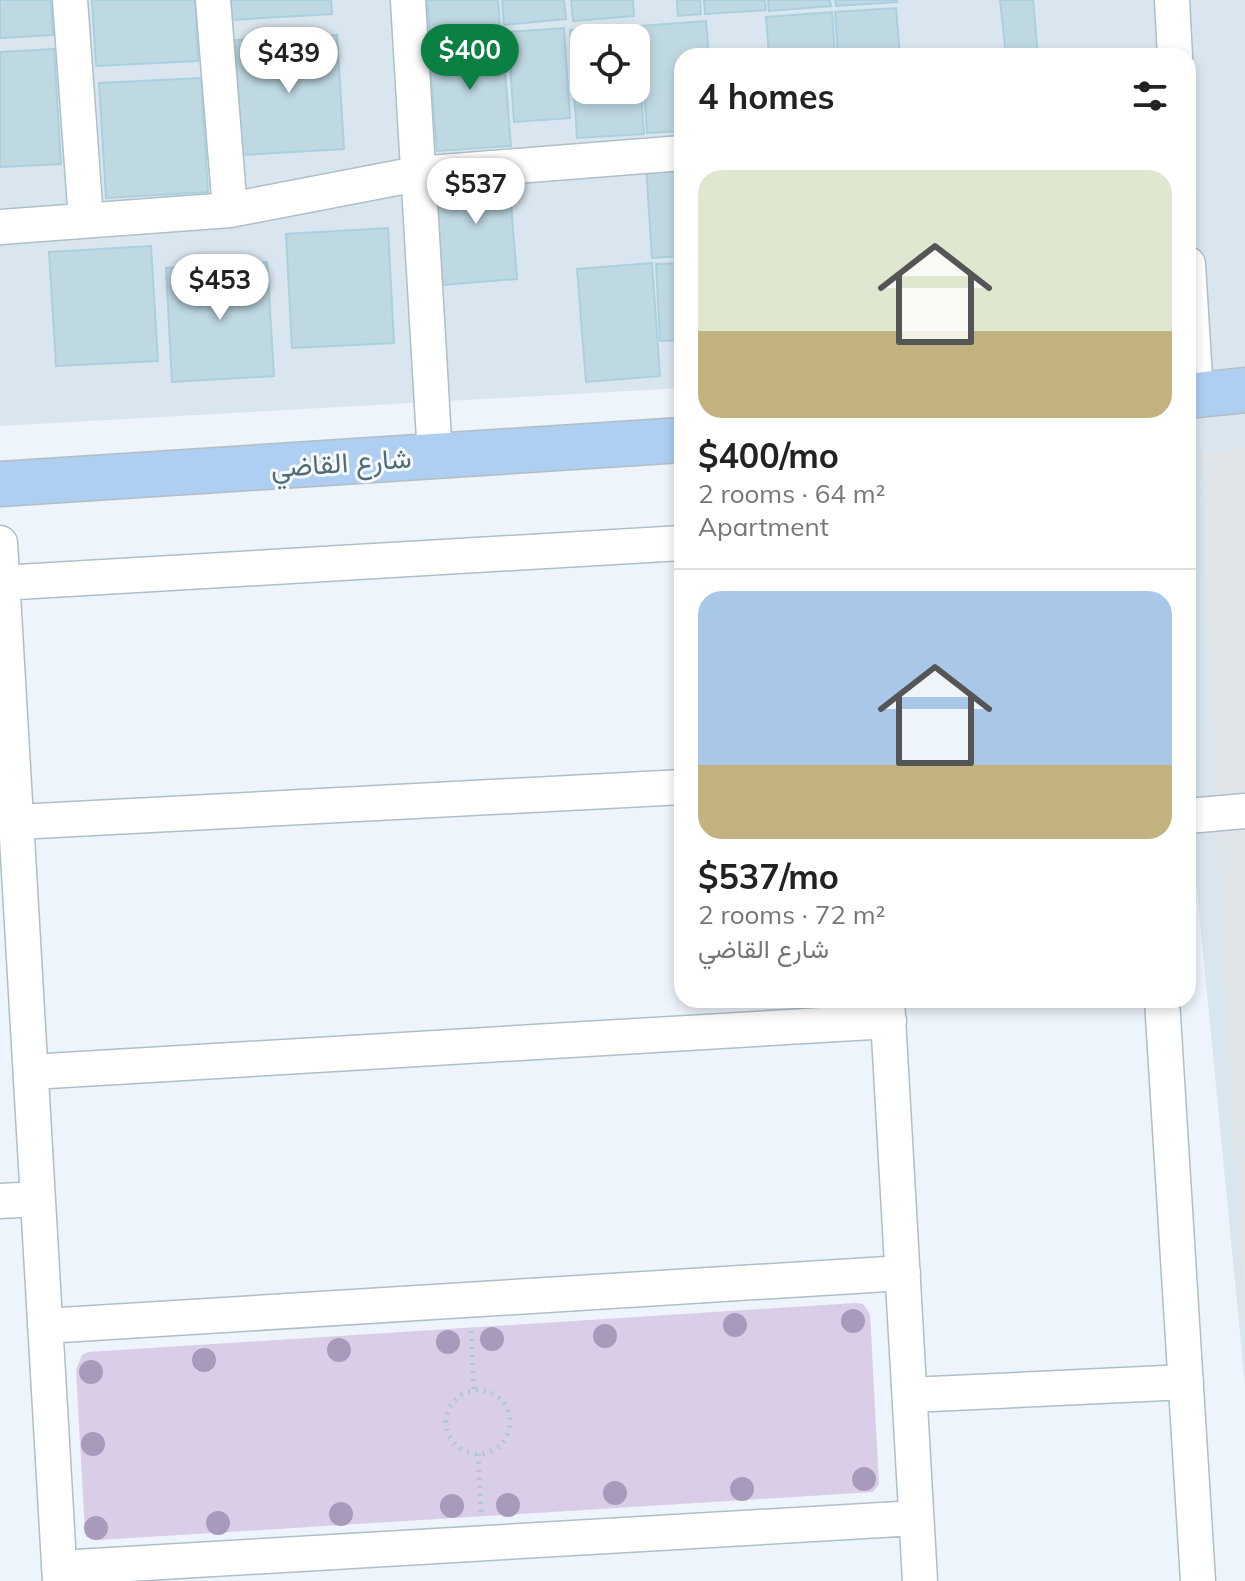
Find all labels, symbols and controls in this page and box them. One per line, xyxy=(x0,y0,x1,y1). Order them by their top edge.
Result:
pin: $400 xyxy=(423,24,517,92)
map controls xyxy=(570,24,650,104)
button: locate xyxy=(570,24,650,104)
pin: $439 xyxy=(242,27,336,95)
text: $400 xyxy=(439,33,501,66)
text: $439 xyxy=(258,36,320,69)
icon: filters xyxy=(1128,74,1172,118)
text: 4 homes xyxy=(698,75,835,118)
pin: $537 xyxy=(429,158,523,226)
text: $537 xyxy=(445,167,507,200)
icon: home xyxy=(863,222,1007,366)
pin: $453 xyxy=(173,254,267,322)
text: $453 xyxy=(189,263,251,296)
text: $400/mo xyxy=(698,434,839,477)
street label: شارع القاضي xyxy=(269,440,413,490)
text: 2 rooms · 64 m² xyxy=(698,477,885,510)
text: Apartment xyxy=(698,510,829,543)
icon: home xyxy=(863,643,1007,787)
text: $537/mo xyxy=(698,855,839,898)
text: 2 rooms · 72 m² xyxy=(698,898,885,931)
text: شارع القاضي xyxy=(698,932,829,965)

